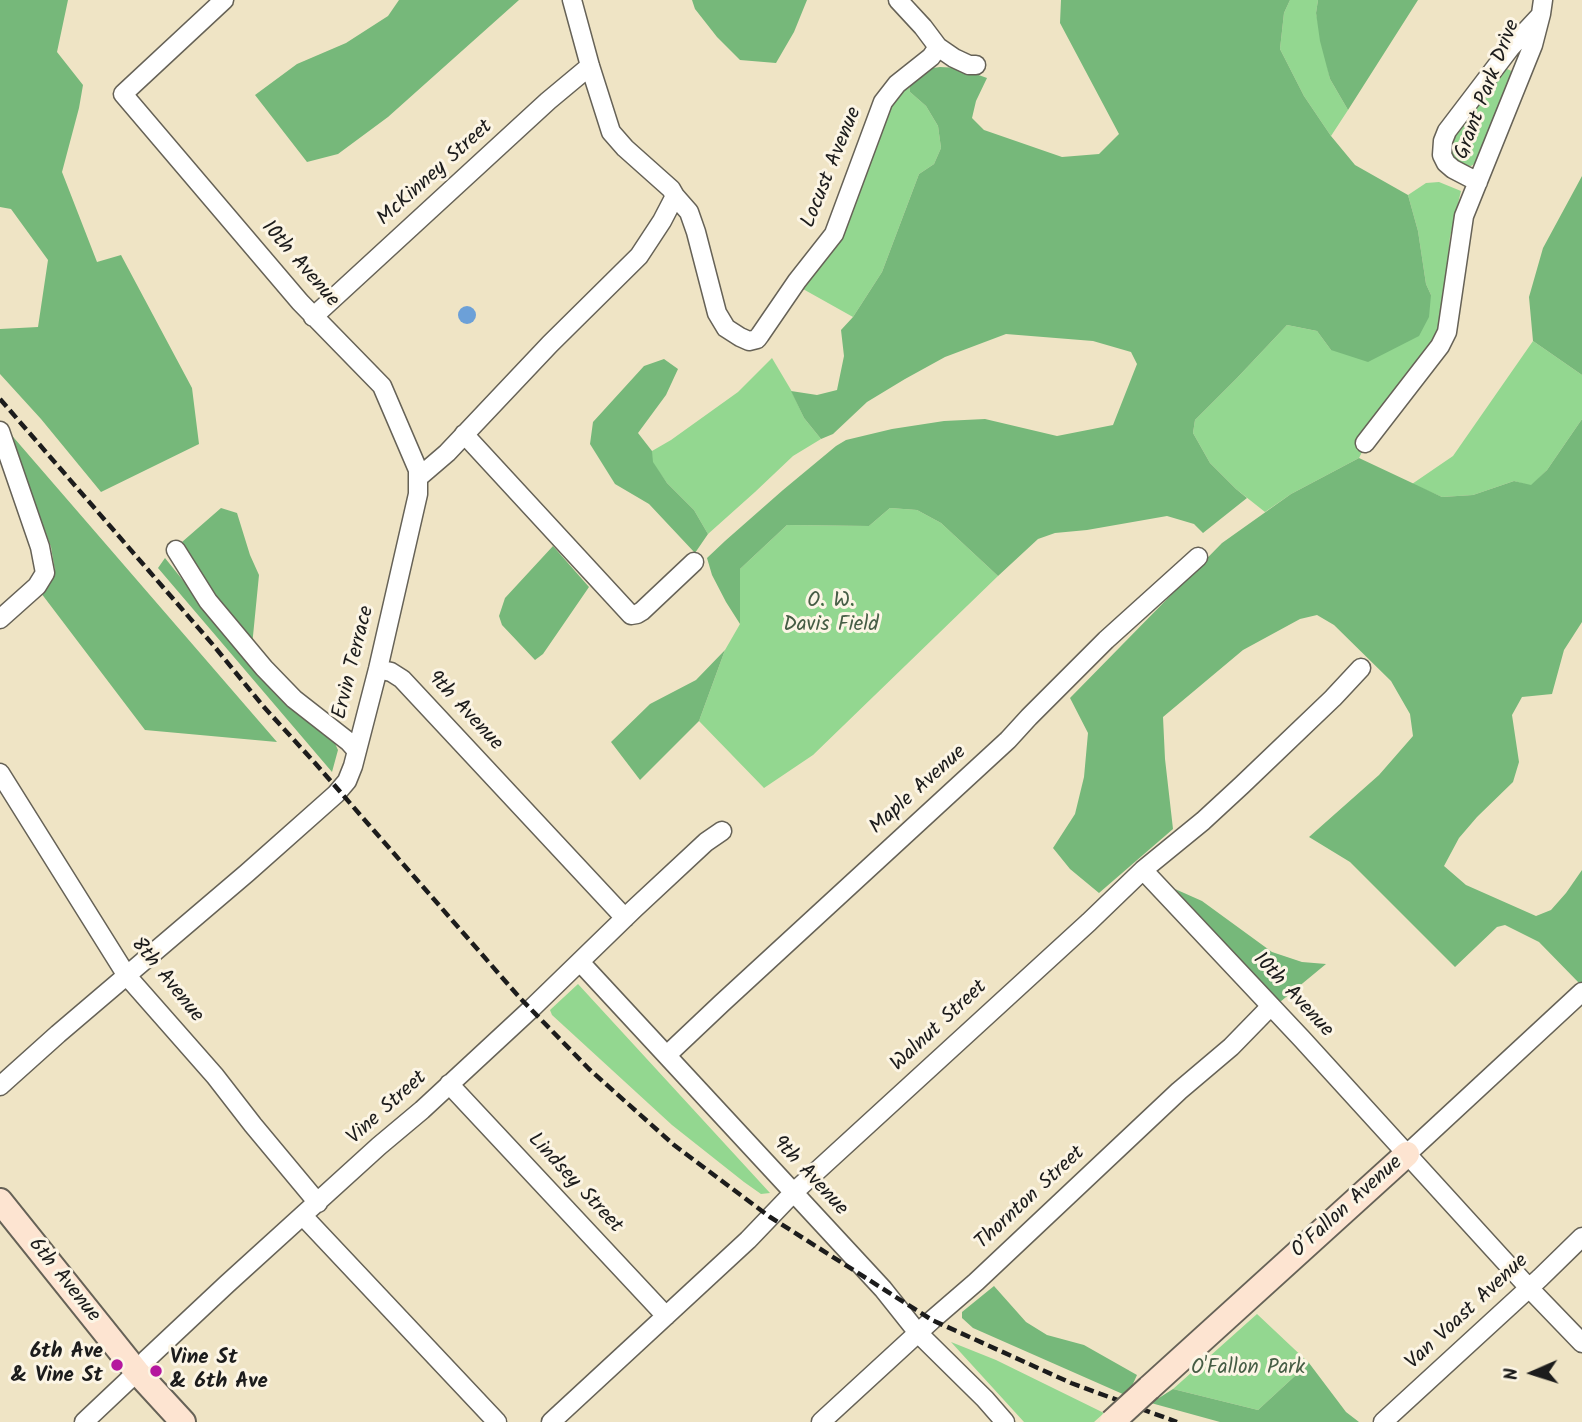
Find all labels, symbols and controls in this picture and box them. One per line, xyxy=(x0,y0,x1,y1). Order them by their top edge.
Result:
street label: Grant Park Drive xyxy=(1451,17,1527,163)
street label: Locust Avenue xyxy=(797,104,869,232)
street label: McKinney Street xyxy=(373,116,499,232)
street label: 10th Avenue xyxy=(254,216,344,314)
park label: O. W. Davis Field xyxy=(783,589,879,639)
street label: Ervin Terrace xyxy=(329,604,381,722)
street label: 9th Avenue xyxy=(421,667,507,757)
street label: Maple Avenue xyxy=(865,741,973,841)
street label: 8th Avenue xyxy=(124,933,208,1029)
street label: 10th Avenue xyxy=(1246,948,1338,1044)
street label: Walnut Street xyxy=(887,976,993,1078)
street label: Vine Street xyxy=(343,1067,433,1151)
street label: Lindsey Street xyxy=(521,1129,627,1239)
street label: 9th Avenue xyxy=(766,1132,852,1222)
street label: Thornton Street xyxy=(971,1142,1091,1256)
street label: O’Fallon Avenue xyxy=(1287,1151,1409,1265)
street label: 6th Avenue xyxy=(21,1234,105,1328)
street label: Van Voast Avenue xyxy=(1401,1250,1535,1376)
north arrow xyxy=(1498,1338,1568,1408)
place label: 6th Ave & Vine St xyxy=(11,1340,103,1390)
place label: Vine St & 6th Ave xyxy=(170,1346,268,1396)
park label: O'Fallon Park xyxy=(1191,1356,1305,1382)
marker: 6th Ave & Vine St xyxy=(109,1357,125,1373)
marker: Vine St & 6th Ave xyxy=(148,1363,164,1379)
text: N xyxy=(1497,1367,1527,1381)

